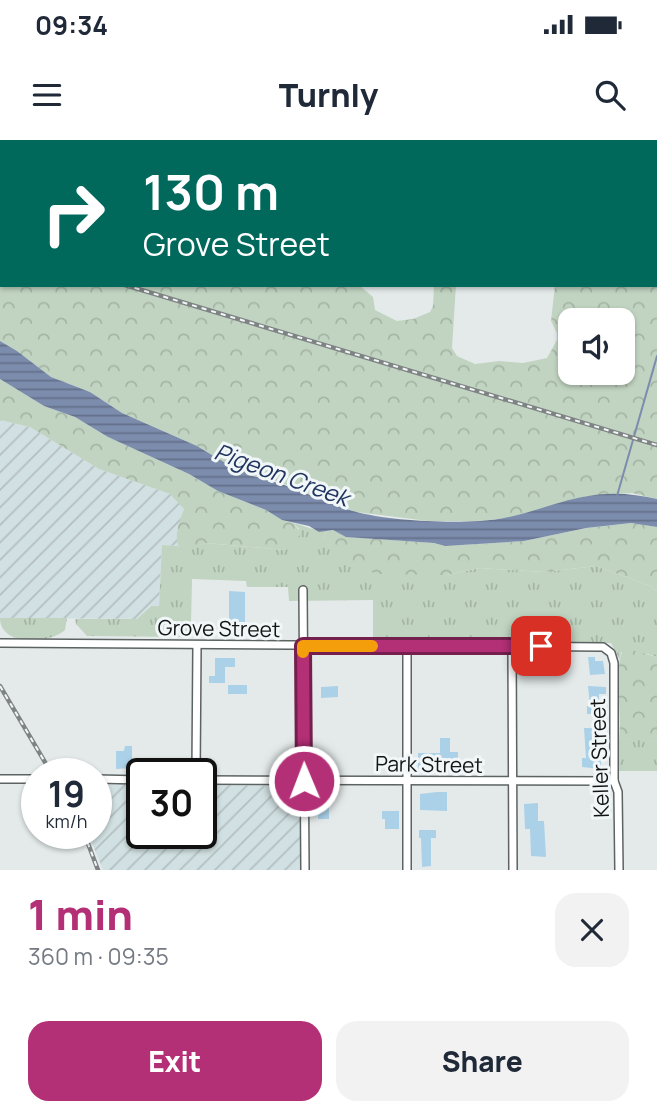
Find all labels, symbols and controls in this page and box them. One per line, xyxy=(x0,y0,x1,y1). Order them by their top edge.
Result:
text: 09:34 xyxy=(35,7,108,43)
text: Turnly xyxy=(279,73,378,117)
icon: menu xyxy=(28,76,66,114)
icon: search xyxy=(591,76,629,114)
text: 130 m xyxy=(143,158,279,225)
icon: right xyxy=(28,168,119,259)
text: Grove Street xyxy=(143,222,330,266)
map controls xyxy=(558,308,635,385)
button: sound xyxy=(558,308,635,385)
water label: Pigeon Creek xyxy=(210,435,357,514)
street label: Grove Street xyxy=(157,613,281,643)
pin xyxy=(511,616,571,676)
icon: arrive xyxy=(522,627,560,665)
street label: Keller Street xyxy=(583,698,615,818)
position arrow xyxy=(267,744,341,818)
street label: Park Street xyxy=(375,749,483,779)
speed limit sign: 30 xyxy=(126,758,217,849)
text: 19 xyxy=(48,770,85,818)
text: km/h xyxy=(46,809,87,833)
text: 1 min xyxy=(28,885,133,943)
button: close xyxy=(555,893,629,967)
text: 360 m · 09:35 xyxy=(28,940,169,972)
button: Exit xyxy=(28,1021,322,1101)
button: Share xyxy=(336,1021,629,1101)

